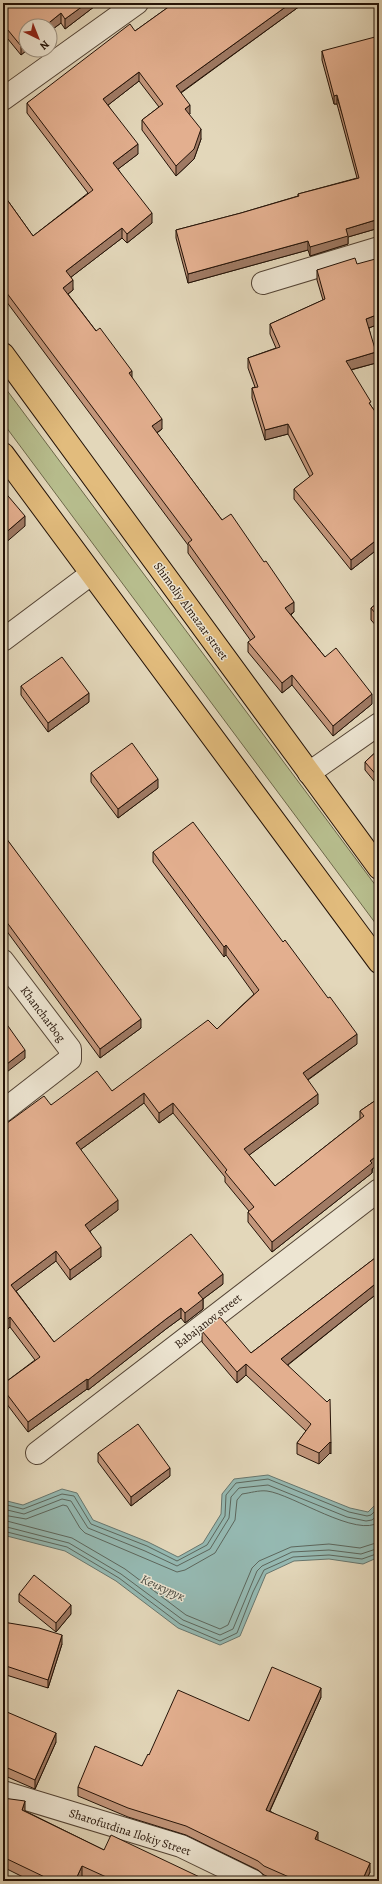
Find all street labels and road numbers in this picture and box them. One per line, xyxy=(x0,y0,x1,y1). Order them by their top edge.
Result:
street label: Shimoliy Almazar street xyxy=(150,559,232,663)
street label: Khancharbog xyxy=(17,983,69,1045)
street label: Babajanov street xyxy=(171,1290,245,1352)
street label: Sharofutdina Ilokiy Street xyxy=(67,1805,193,1859)

